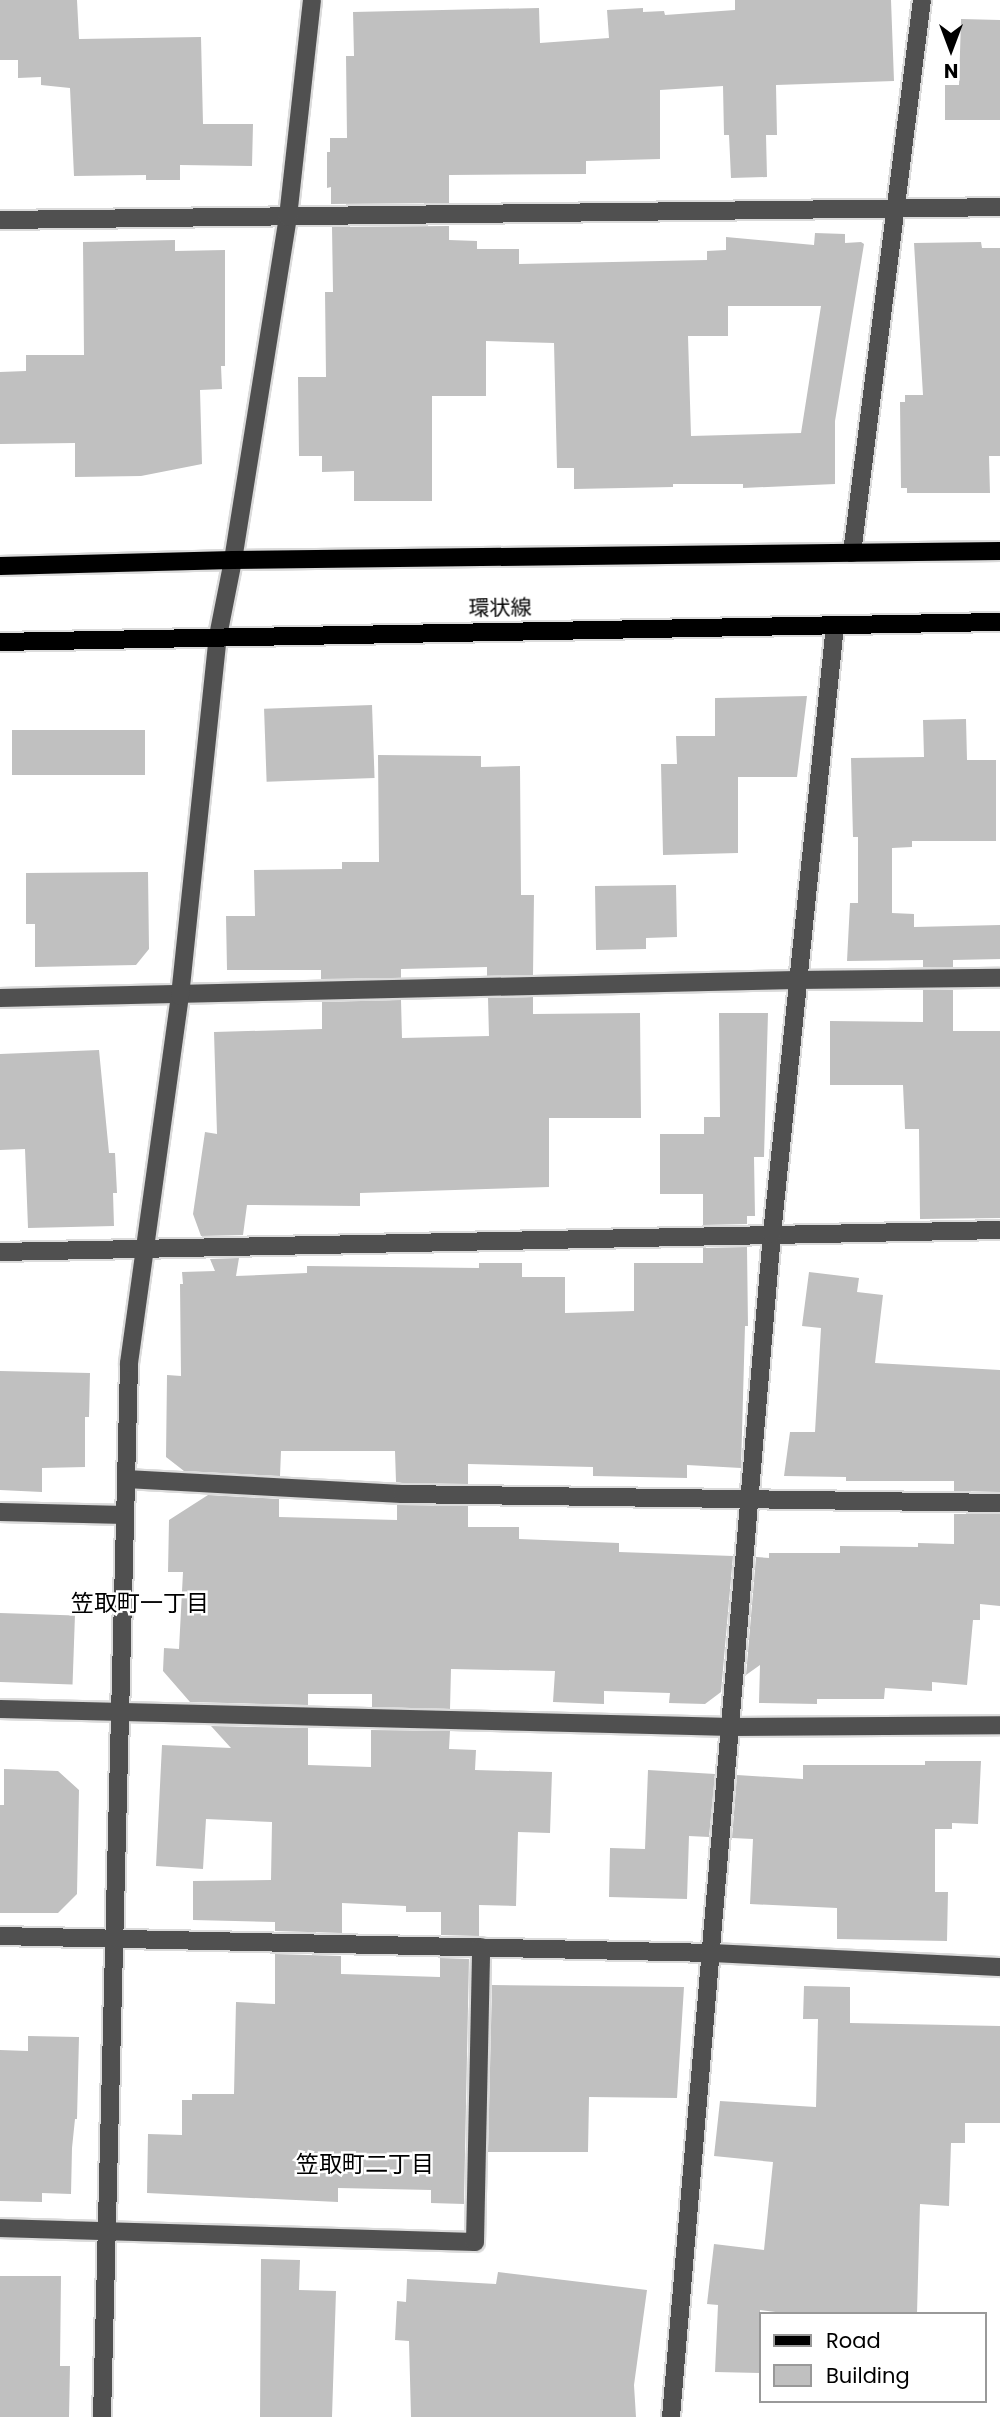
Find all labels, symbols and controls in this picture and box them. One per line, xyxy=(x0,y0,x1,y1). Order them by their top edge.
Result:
north arrow xyxy=(916,14,986,84)
text: N xyxy=(944,57,958,84)
street label: 環状線 xyxy=(468,595,532,621)
district label: 笠取町一丁目 xyxy=(71,1589,209,1617)
district label: 笠取町二丁目 xyxy=(296,2150,434,2178)
legend xyxy=(758,2312,986,2403)
text: Road xyxy=(826,2326,881,2355)
text: Building xyxy=(826,2361,910,2390)

